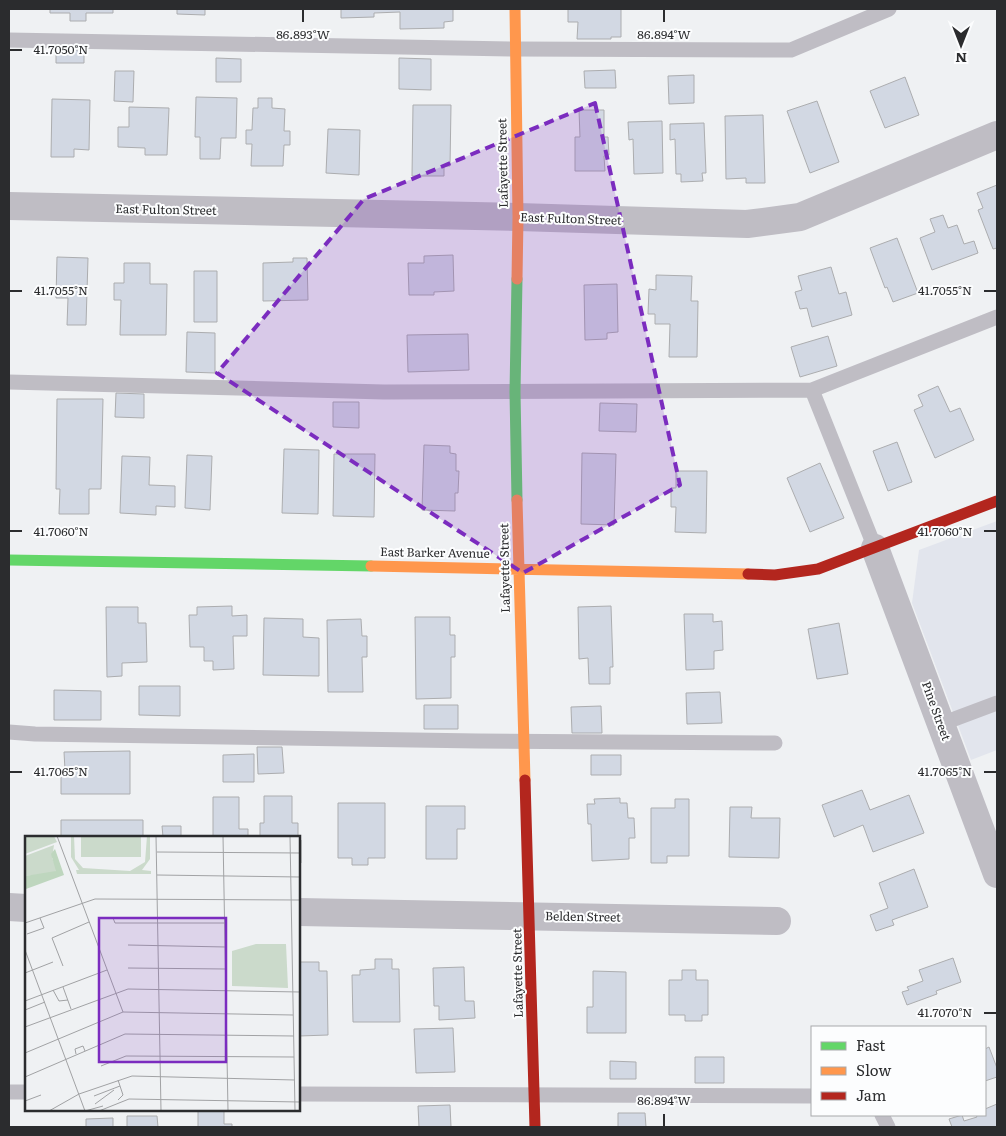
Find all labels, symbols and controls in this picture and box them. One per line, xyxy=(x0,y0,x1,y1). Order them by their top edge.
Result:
north arrow xyxy=(936,20,986,70)
text: 86.893°W xyxy=(276,25,330,43)
text: 86.894°W xyxy=(637,25,691,43)
text: 41.7050°N xyxy=(34,40,88,58)
text: N xyxy=(955,49,967,69)
street label: Lafayette Street xyxy=(492,118,512,208)
street label: East Fulton Street xyxy=(115,199,217,219)
street label: East Fulton Street xyxy=(520,207,622,229)
text: 41.7055°N xyxy=(34,281,88,299)
text: 41.7055°N xyxy=(918,281,972,299)
text: 41.7060°N xyxy=(33,522,89,540)
text: 41.7060°N xyxy=(917,522,973,540)
street label: Lafayette Street xyxy=(494,523,514,613)
street label: East Barker Avenue xyxy=(380,542,490,562)
street label: Pine Street xyxy=(918,678,956,743)
text: 41.7065°N xyxy=(34,762,88,780)
text: 41.7065°N xyxy=(918,762,972,780)
inset map xyxy=(25,836,300,1111)
street label: Belden Street xyxy=(545,906,621,926)
street label: Lafayette Street xyxy=(507,928,527,1018)
text: 41.7070°N xyxy=(918,1003,972,1021)
legend xyxy=(811,1026,986,1116)
text: Fast xyxy=(856,1033,885,1056)
text: Slow xyxy=(856,1058,891,1081)
text: Jam xyxy=(856,1083,887,1106)
text: 86.894°W xyxy=(637,1091,691,1109)

